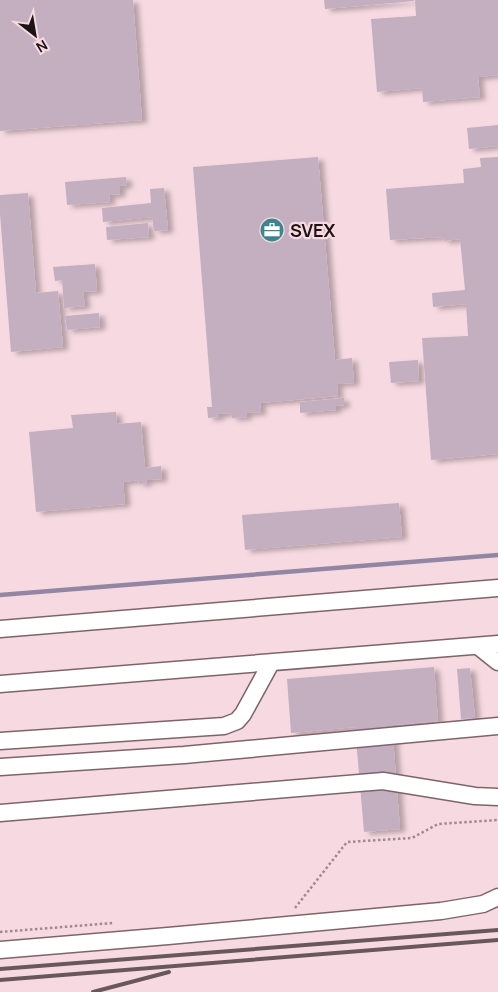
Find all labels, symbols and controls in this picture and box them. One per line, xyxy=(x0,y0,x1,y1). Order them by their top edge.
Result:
north arrow xyxy=(10,10,60,60)
text: N xyxy=(33,36,51,57)
office icon: SVEX xyxy=(259,217,285,243)
place label: SVEX xyxy=(290,218,336,242)

